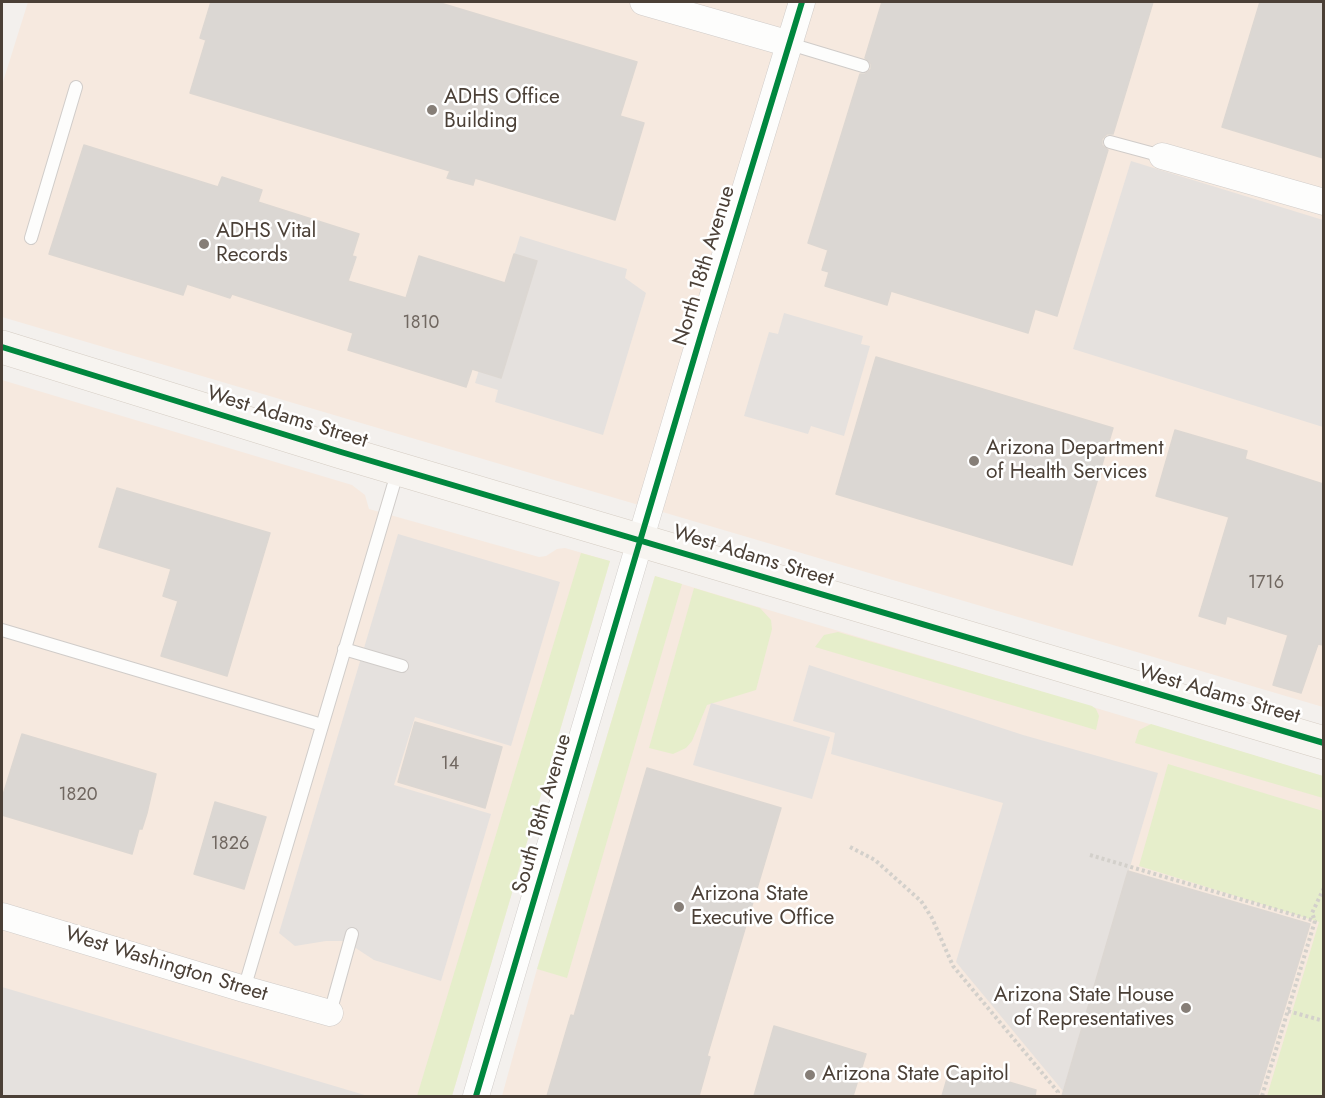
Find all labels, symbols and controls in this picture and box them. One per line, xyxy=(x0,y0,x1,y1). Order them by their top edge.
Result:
place label: ADHS Office Building xyxy=(444,85,560,135)
marker: ADHS Office Building xyxy=(425,103,439,117)
street label: North 18th Avenue xyxy=(669,183,741,349)
place label: ADHS Vital Records xyxy=(216,219,316,269)
marker: ADHS Vital Records xyxy=(197,237,211,251)
house number: 1810 xyxy=(403,313,439,335)
street label: West Adams Street xyxy=(204,382,370,454)
place label: Arizona Department of Health Services xyxy=(986,436,1163,486)
marker: Arizona Department of Health Services xyxy=(967,454,981,468)
street label: West Adams Street xyxy=(670,521,836,593)
house number: 1716 xyxy=(1248,573,1284,595)
street label: West Adams Street xyxy=(1135,660,1303,730)
street label: South 18th Avenue xyxy=(508,731,578,897)
house number: 14 xyxy=(441,754,459,776)
house number: 1820 xyxy=(59,785,97,807)
house number: 1826 xyxy=(211,834,249,856)
place label: Arizona State Executive Office xyxy=(691,882,834,932)
marker: Arizona State Executive Office xyxy=(672,900,686,914)
street label: West Washington Street xyxy=(62,922,270,1008)
place label: Arizona State House of Representatives xyxy=(994,983,1174,1033)
marker: Arizona State House of Representatives xyxy=(1179,1001,1193,1015)
place label: Arizona State Capitol xyxy=(822,1062,1009,1088)
marker: Arizona State Capitol xyxy=(803,1068,817,1082)

